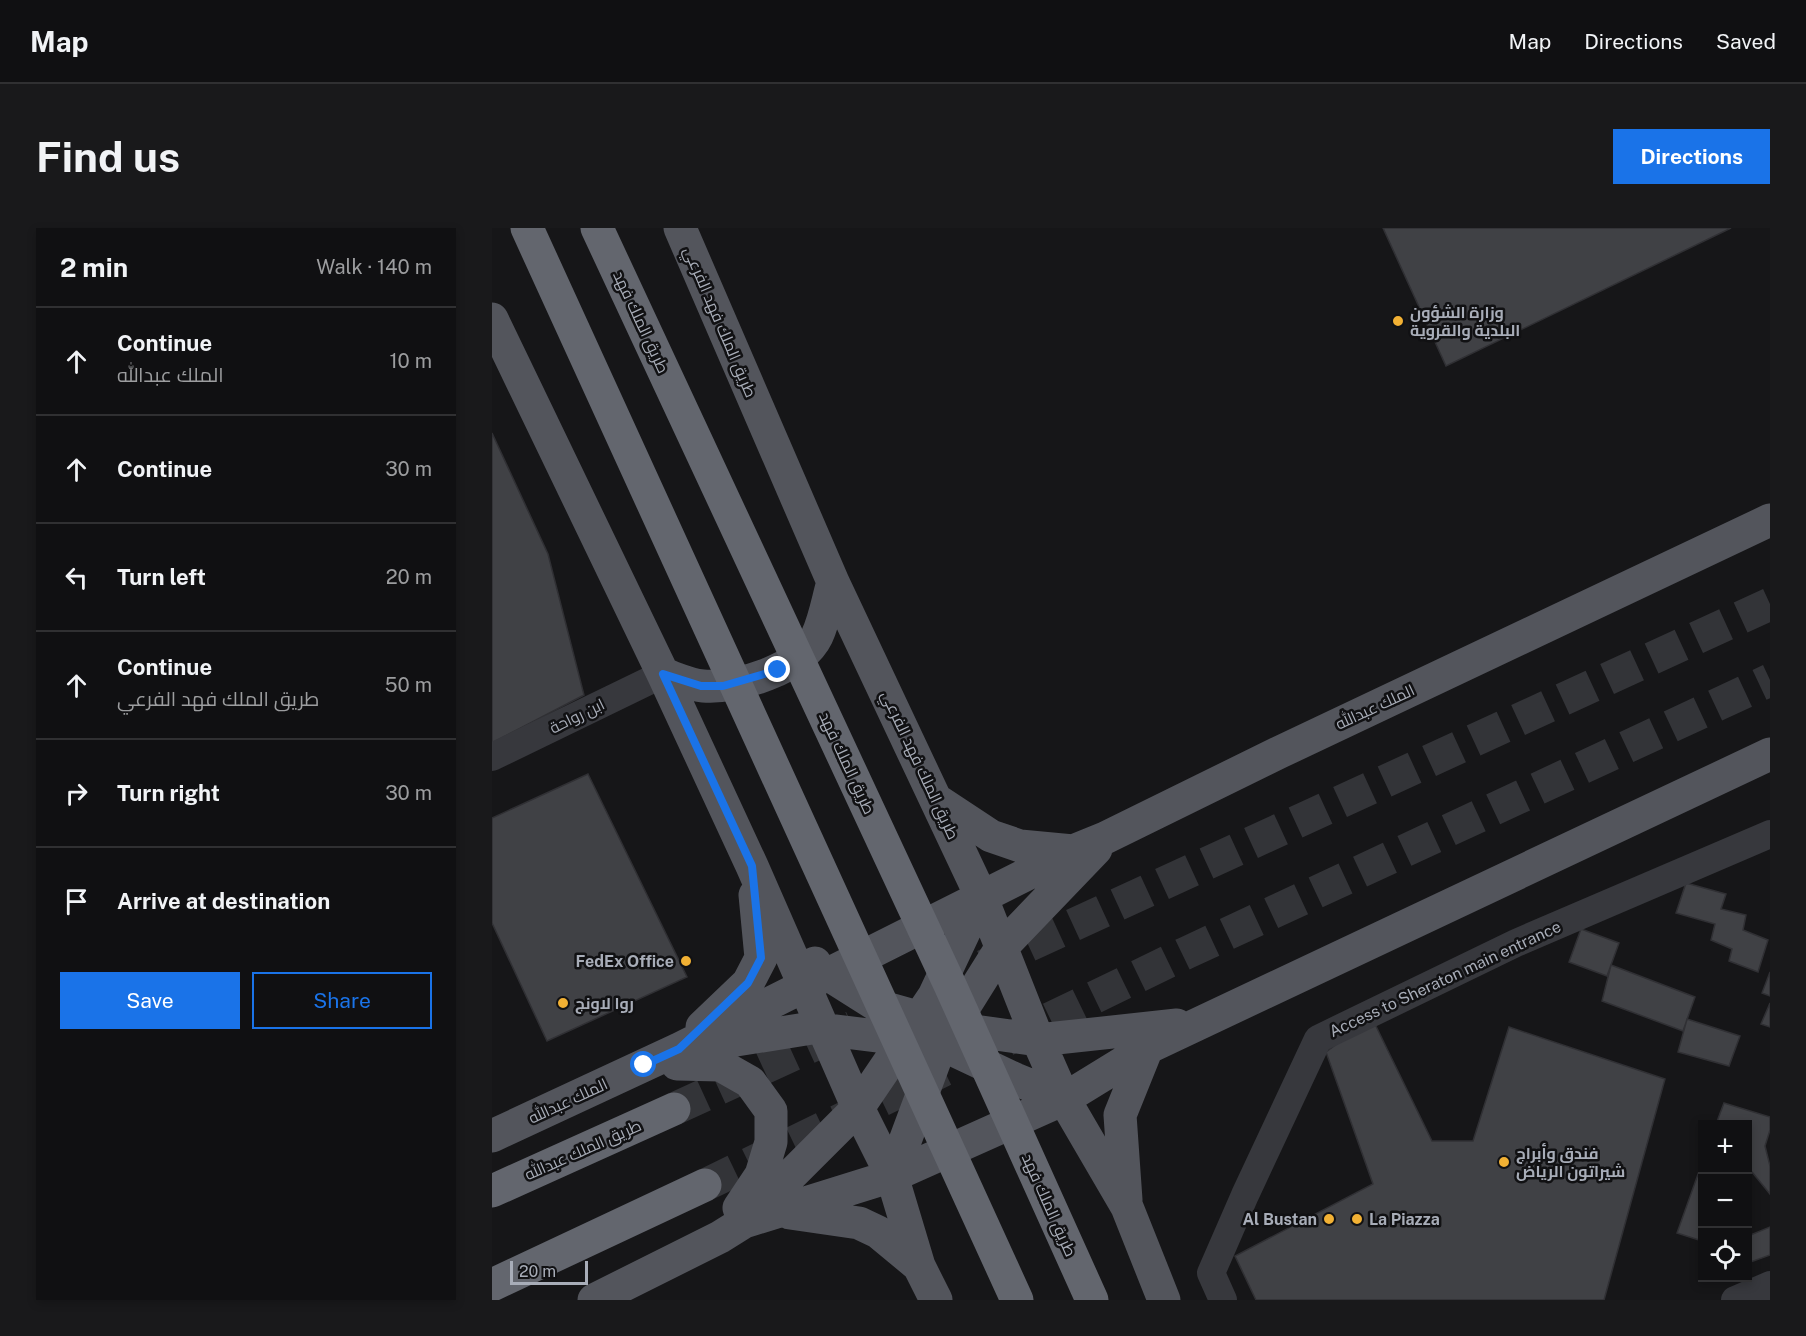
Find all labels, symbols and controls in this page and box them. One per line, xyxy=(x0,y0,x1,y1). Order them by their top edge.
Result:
text: Map xyxy=(30,25,89,58)
text: Map xyxy=(1509,29,1551,54)
text: Directions xyxy=(1584,29,1683,54)
text: Saved xyxy=(1716,29,1776,54)
button: Directions xyxy=(1613,129,1770,184)
text: Find us xyxy=(36,132,180,181)
street label: طريق الملك فهد الفرعي xyxy=(676,244,760,402)
text: 2 min xyxy=(60,252,128,283)
text: Walk · 140 m xyxy=(316,255,432,279)
street label: طريق الملك فهد xyxy=(608,268,673,377)
place label: وزارة الشؤون البلدية والقروية xyxy=(1410,303,1520,340)
marker: وزارة الشؤون البلدية والقروية xyxy=(1391,314,1405,328)
text: Continue xyxy=(117,330,212,356)
icon: ahead xyxy=(60,345,93,378)
text: 10 m xyxy=(389,349,432,373)
text: الملك عبدالله xyxy=(117,363,224,387)
icon: ahead xyxy=(60,453,93,486)
text: Continue xyxy=(117,456,212,482)
text: 30 m xyxy=(385,457,432,481)
icon: left xyxy=(60,561,93,594)
text: Turn left xyxy=(117,564,206,590)
text: 20 m xyxy=(386,565,432,589)
text: Continue xyxy=(117,654,212,680)
route end xyxy=(764,656,790,682)
icon: ahead xyxy=(60,669,93,702)
text: 50 m xyxy=(385,673,432,697)
street label: الملك عبدالله xyxy=(1332,679,1418,734)
text: طريق الملك فهد الفرعي xyxy=(117,687,319,711)
street label: طريق الملك فهد الفرعي xyxy=(874,688,963,844)
street label: ابن رواحة xyxy=(546,695,608,738)
street label: طريق الملك فهد xyxy=(814,709,879,818)
icon: right xyxy=(60,777,93,810)
text: Turn right xyxy=(117,780,220,806)
text: 30 m xyxy=(385,781,432,805)
icon: arrive xyxy=(60,885,93,918)
text: Arrive at destination xyxy=(117,888,330,914)
street label: Access to Sheraton main entrance xyxy=(1326,917,1564,1041)
place label: FedEx Office xyxy=(576,952,674,971)
marker: FedEx Office xyxy=(679,954,693,968)
button: Save xyxy=(60,972,240,1029)
button: Share xyxy=(252,972,432,1029)
place label: روا لاونج xyxy=(575,994,634,1014)
marker: روا لاونج xyxy=(556,996,570,1010)
route start xyxy=(630,1051,656,1077)
street label: الملك عبدالله xyxy=(525,1073,611,1128)
street label: طريق الملك عبدالله xyxy=(521,1115,645,1185)
map controls xyxy=(1698,1120,1752,1282)
button: + xyxy=(1698,1120,1752,1174)
place label: فندق وأبراج شيراتون الرياض xyxy=(1516,1143,1625,1181)
street label: طريق الملك فهد xyxy=(1017,1151,1080,1260)
marker: فندق وأبراج شيراتون الرياض xyxy=(1497,1155,1511,1169)
button: − xyxy=(1698,1174,1752,1228)
place label: Al Bustan xyxy=(1242,1210,1317,1229)
place label: La Piazza xyxy=(1369,1210,1440,1229)
marker: Al Bustan xyxy=(1322,1212,1336,1226)
marker: La Piazza xyxy=(1350,1212,1364,1226)
button: locate xyxy=(1698,1228,1752,1282)
scale bar xyxy=(510,1258,588,1286)
text: 20 m xyxy=(519,1262,556,1281)

